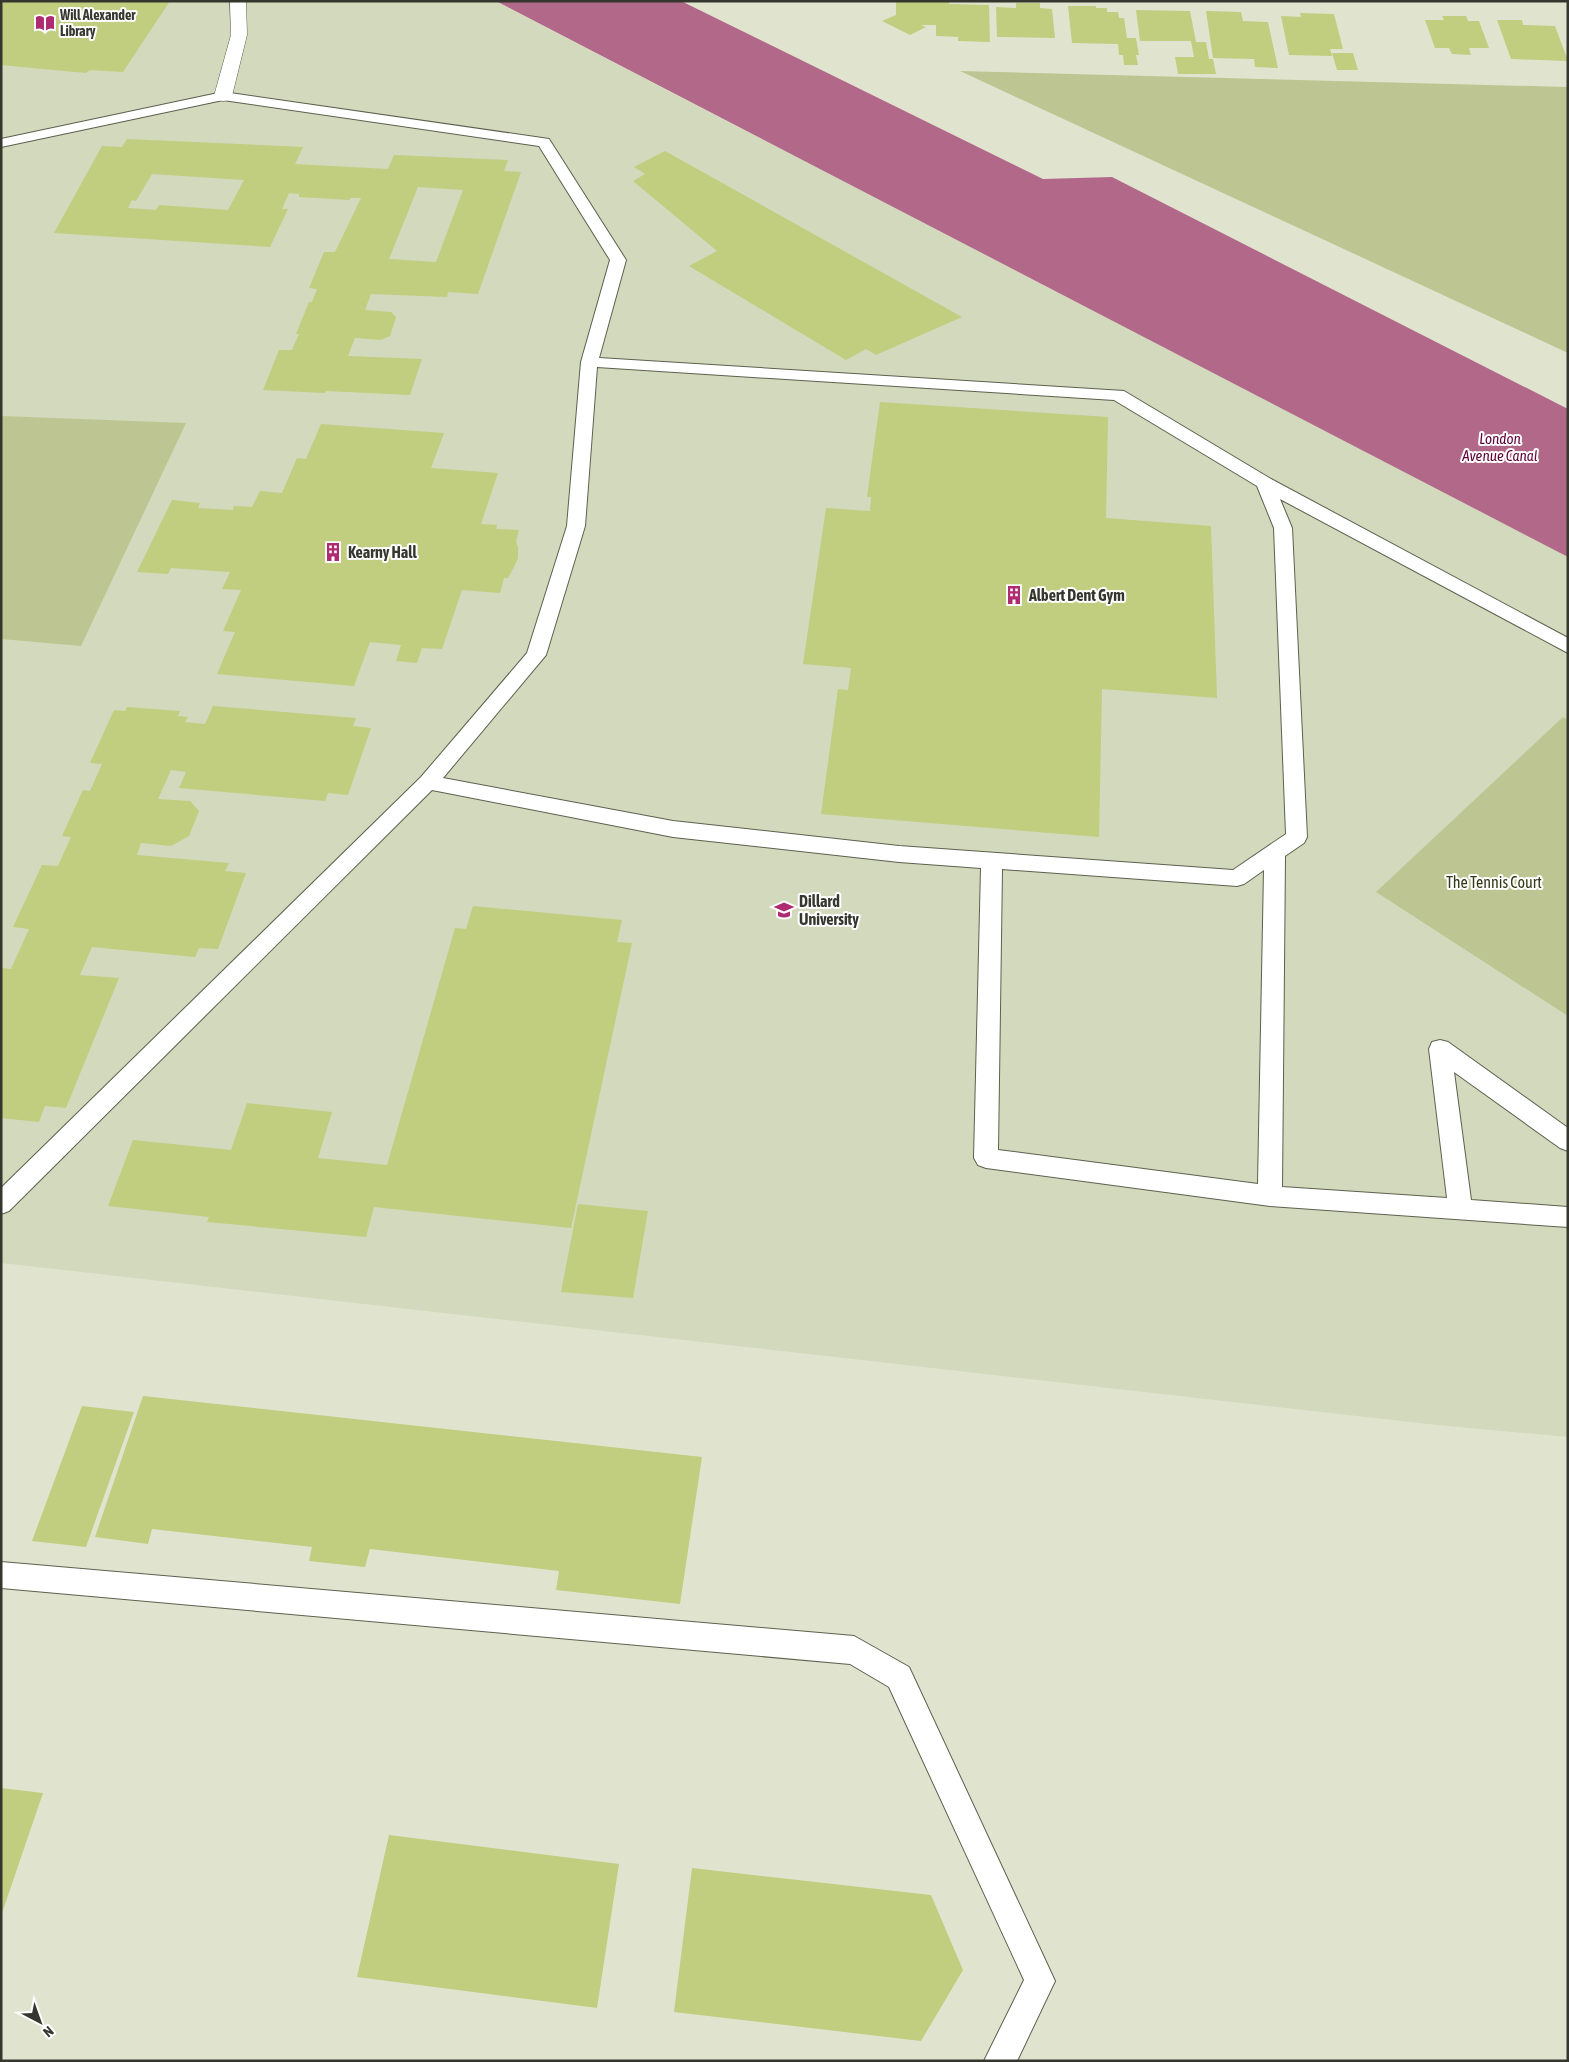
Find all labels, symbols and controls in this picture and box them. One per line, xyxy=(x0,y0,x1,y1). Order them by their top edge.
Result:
place label: Will Alexander Library xyxy=(59,7,136,39)
library icon: Will Alexander Library xyxy=(34,12,56,34)
water label: London Avenue Canal xyxy=(1461,430,1538,464)
building icon: Kearny Hall xyxy=(322,541,344,563)
place label: Kearny Hall xyxy=(348,543,417,561)
building icon: Albert Dent Gym xyxy=(1003,584,1025,606)
place label: Albert Dent Gym xyxy=(1028,586,1125,604)
park label: The Tennis Court xyxy=(1446,873,1542,891)
place label: Dillard University xyxy=(799,892,859,928)
school or university icon: Dillard University xyxy=(773,899,795,921)
north arrow xyxy=(15,1997,65,2047)
text: N xyxy=(40,2023,57,2041)

